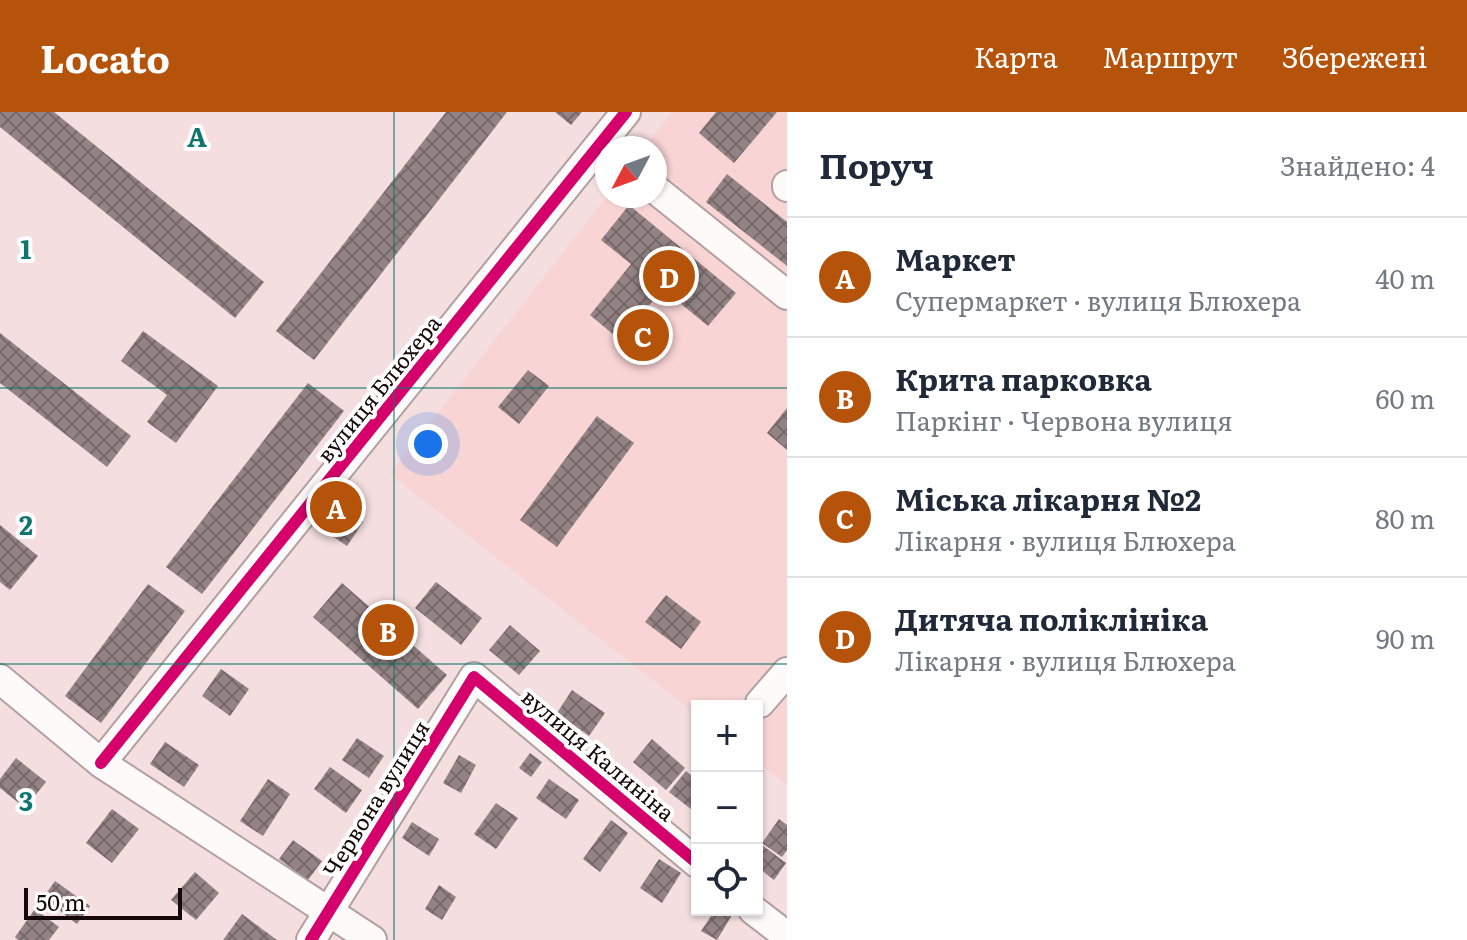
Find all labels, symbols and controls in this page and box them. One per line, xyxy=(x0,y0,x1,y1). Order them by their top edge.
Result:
text: Locato xyxy=(40,28,170,85)
text: Карта xyxy=(974,35,1058,77)
text: Маршрут xyxy=(1102,35,1238,77)
text: Збережені xyxy=(1282,35,1427,77)
text: A xyxy=(187,116,207,155)
north arrow xyxy=(595,136,667,208)
text: Поруч xyxy=(819,139,934,189)
text: Знайдено: 4 xyxy=(1280,145,1435,184)
text: 1 xyxy=(21,228,32,267)
text: Маркет xyxy=(895,236,1016,280)
pin: D xyxy=(643,246,695,306)
text: A xyxy=(835,258,855,297)
text: 40 m xyxy=(1375,258,1435,297)
text: Супермаркет · вулиця Блюхера xyxy=(895,280,1301,319)
pin: C xyxy=(617,305,669,365)
street label: вулиця Блюхера xyxy=(308,307,448,469)
text: Крита парковка xyxy=(895,356,1152,400)
text: B xyxy=(836,378,854,417)
text: 60 m xyxy=(1376,378,1435,417)
text: Паркінг · Червона вулиця xyxy=(895,400,1233,439)
your location xyxy=(408,424,448,464)
text: Міська лікарня №2 xyxy=(895,476,1201,520)
pin: A xyxy=(310,477,362,537)
text: C xyxy=(836,498,854,537)
text: 80 m xyxy=(1375,498,1435,537)
text: 2 xyxy=(19,504,33,543)
text: Лікарня · вулиця Блюхера xyxy=(895,520,1236,559)
text: Дитяча поліклініка xyxy=(895,596,1208,640)
pin: B xyxy=(362,600,414,660)
text: D xyxy=(835,618,855,657)
text: 90 m xyxy=(1376,618,1435,657)
text: Лікарня · вулиця Блюхера xyxy=(895,640,1236,679)
street label: вулиця Калиніна xyxy=(515,680,683,828)
map controls xyxy=(691,700,763,916)
button: + xyxy=(691,700,763,772)
street label: Червона вулиця xyxy=(313,713,437,883)
button: − xyxy=(691,772,763,844)
text: 3 xyxy=(19,780,33,819)
button: locate xyxy=(691,844,763,916)
scale bar xyxy=(24,884,182,920)
text: 50 m xyxy=(36,885,86,918)

